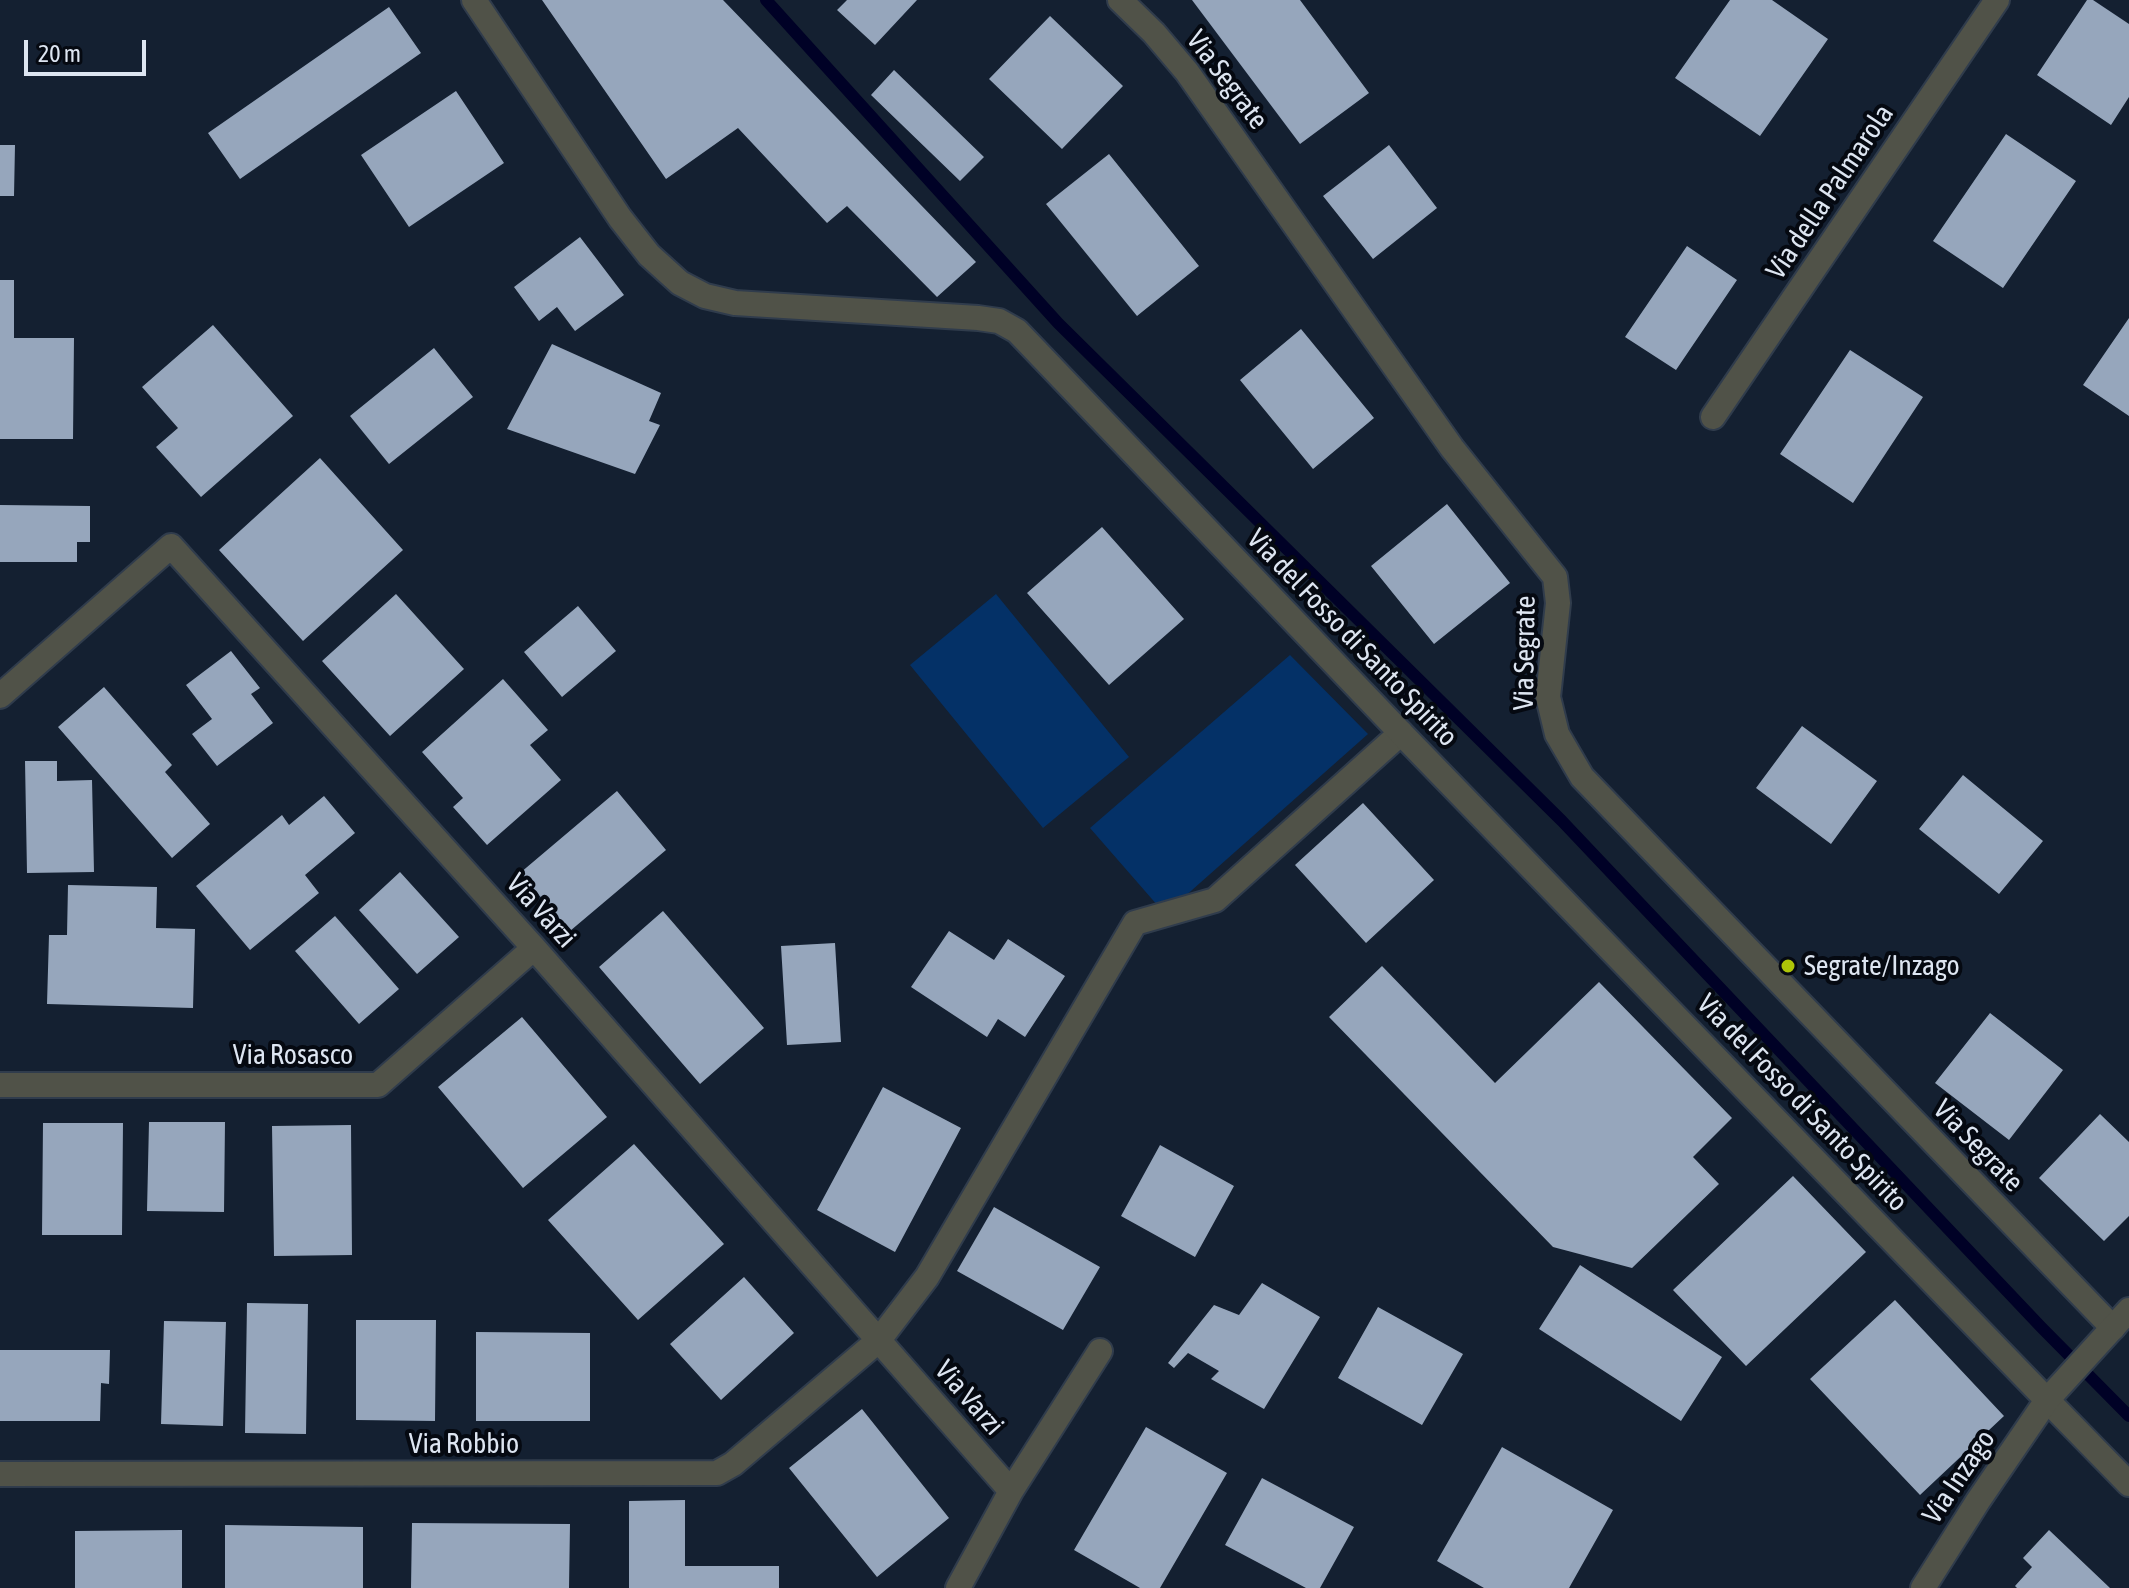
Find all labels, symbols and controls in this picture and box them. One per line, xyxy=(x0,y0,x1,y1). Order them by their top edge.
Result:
scale bar xyxy=(28,24,150,74)
street label: Via Segrate xyxy=(1179,24,1275,136)
text: 20 m xyxy=(38,40,81,67)
street label: Via della Palmarola xyxy=(1759,98,1901,286)
street label: Via del Fosso di Santo Spirito xyxy=(1240,522,1464,754)
street label: Via Segrate xyxy=(1507,595,1543,711)
street label: Via Varzi xyxy=(499,867,583,955)
place label: Segrate/Inzago xyxy=(1804,949,1960,983)
marker: Segrate/Inzago xyxy=(1779,957,1797,975)
street label: Via del Fosso di Santo Spirito xyxy=(1690,987,1914,1219)
street label: Via Rosasco xyxy=(233,1038,353,1072)
street label: Via Segrate xyxy=(1926,1093,2030,1199)
street label: Via Varzi xyxy=(928,1354,1010,1442)
street label: Via Inzago xyxy=(1916,1424,2002,1530)
street label: Via Robbio xyxy=(409,1427,519,1461)

